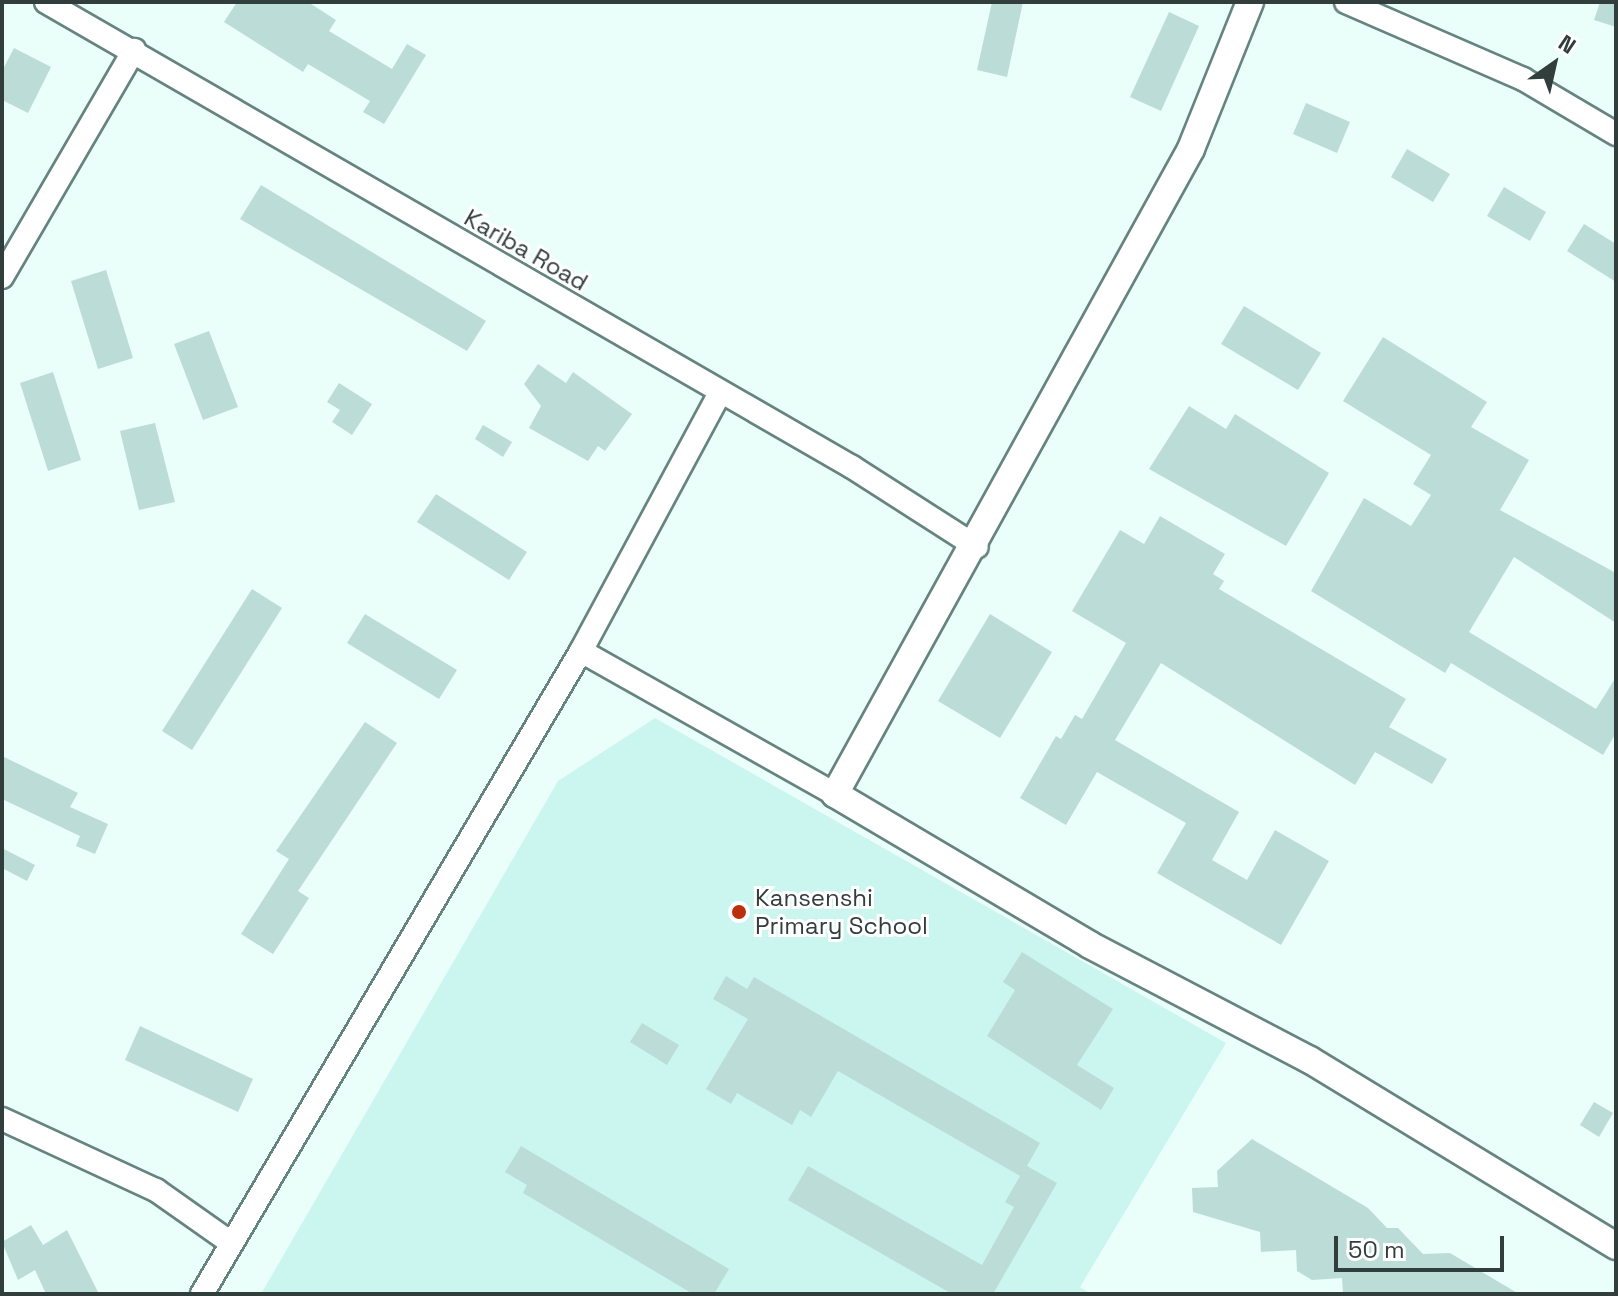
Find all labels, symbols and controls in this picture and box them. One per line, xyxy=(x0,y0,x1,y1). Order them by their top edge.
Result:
north arrow xyxy=(1514,24,1594,104)
text: N xyxy=(1553,28,1581,60)
street label: Kariba Road xyxy=(459,203,593,297)
place label: Kansenshi Primary School xyxy=(755,884,928,940)
marker: Kansenshi Primary School xyxy=(730,903,748,921)
scale bar xyxy=(1338,1220,1508,1270)
text: 50 m xyxy=(1348,1234,1405,1265)

